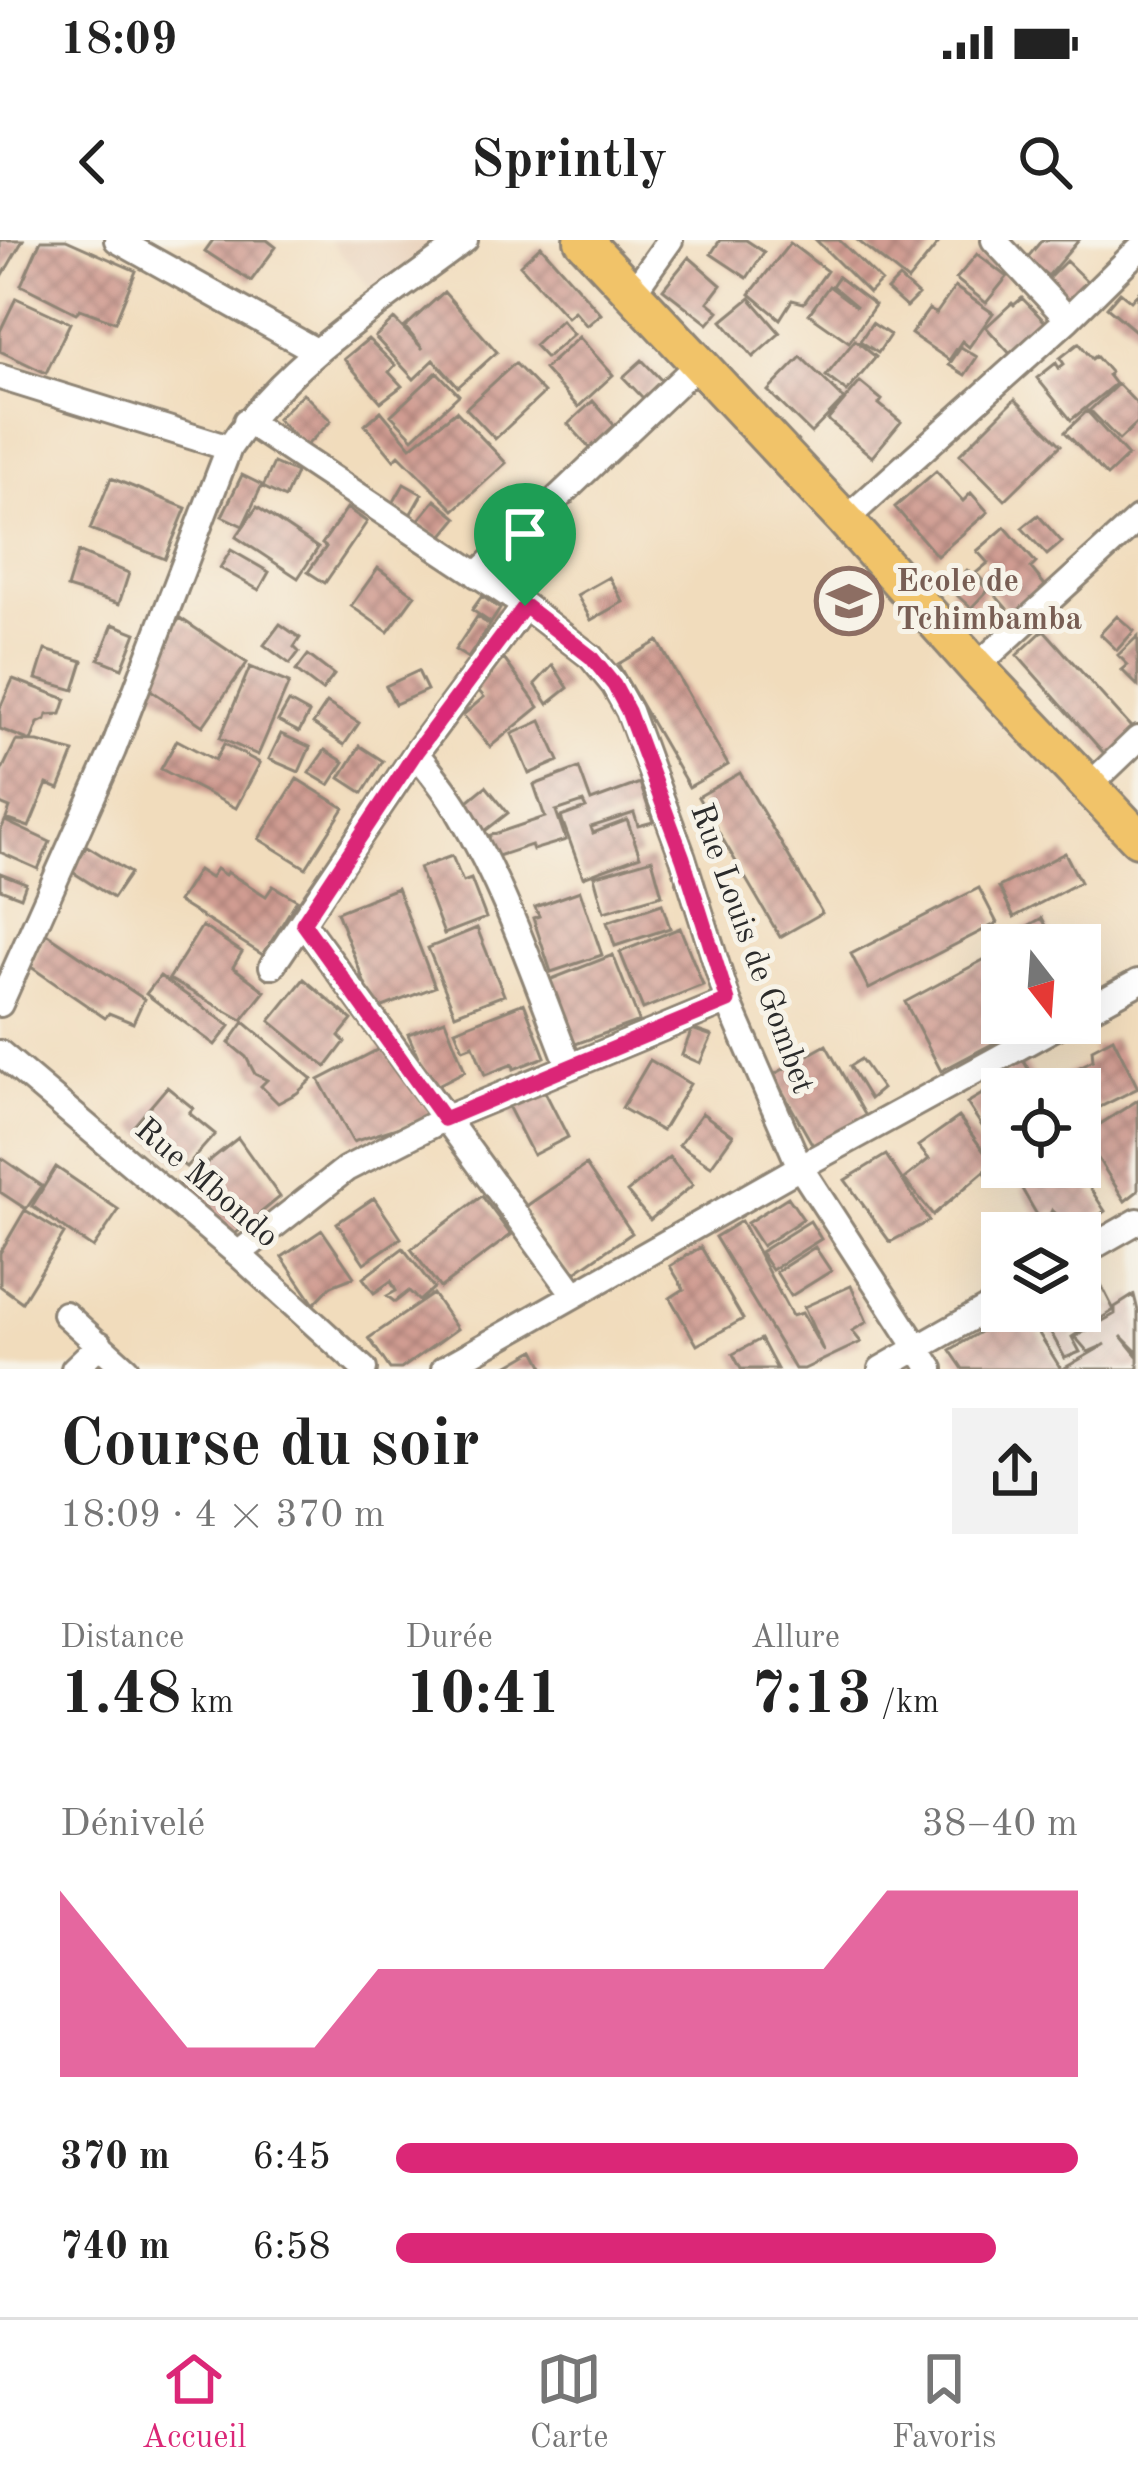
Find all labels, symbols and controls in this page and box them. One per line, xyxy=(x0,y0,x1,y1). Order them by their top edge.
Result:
text: 18:09 xyxy=(60,19,177,64)
icon: back xyxy=(60,129,126,195)
icon: search xyxy=(1012,129,1078,195)
text: Sprintly xyxy=(471,135,667,189)
pin xyxy=(474,483,576,606)
icon: arrive xyxy=(492,501,558,567)
school or university icon: Ecole de Tchimbamba xyxy=(814,566,884,636)
place label: Ecole de Tchimbamba xyxy=(896,566,1083,637)
street label: Rue Louis de Gombet xyxy=(683,800,819,1098)
north arrow xyxy=(981,924,1101,1044)
map controls xyxy=(981,924,1101,1332)
button: locate xyxy=(981,1068,1101,1188)
street label: Rue Mbondo xyxy=(128,1113,284,1255)
button: layers xyxy=(981,1212,1101,1332)
button: share xyxy=(952,1408,1078,1534)
text: Course du soir xyxy=(60,1414,480,1480)
text: 18:09 · 4 × 370 m xyxy=(60,1496,385,1535)
text: Distance xyxy=(60,1622,184,1655)
text: Durée xyxy=(405,1622,493,1655)
text: Allure xyxy=(751,1622,840,1655)
text: 1.48 xyxy=(60,1666,181,1726)
text: 10:41 xyxy=(405,1666,561,1726)
text: 7:13 xyxy=(751,1666,872,1726)
text: km xyxy=(181,1687,234,1720)
text: /km xyxy=(872,1687,939,1720)
text: Dénivelé xyxy=(60,1805,205,1844)
text: 38–40 m xyxy=(921,1805,1078,1844)
text: 370 m xyxy=(60,2138,170,2177)
text: 6:45 xyxy=(252,2138,331,2177)
text: 740 m xyxy=(60,2228,170,2267)
text: 6:58 xyxy=(252,2228,331,2267)
tab: Accueil xyxy=(142,2346,246,2459)
tab: Carte xyxy=(530,2346,608,2459)
tab: Favoris xyxy=(892,2346,996,2459)

